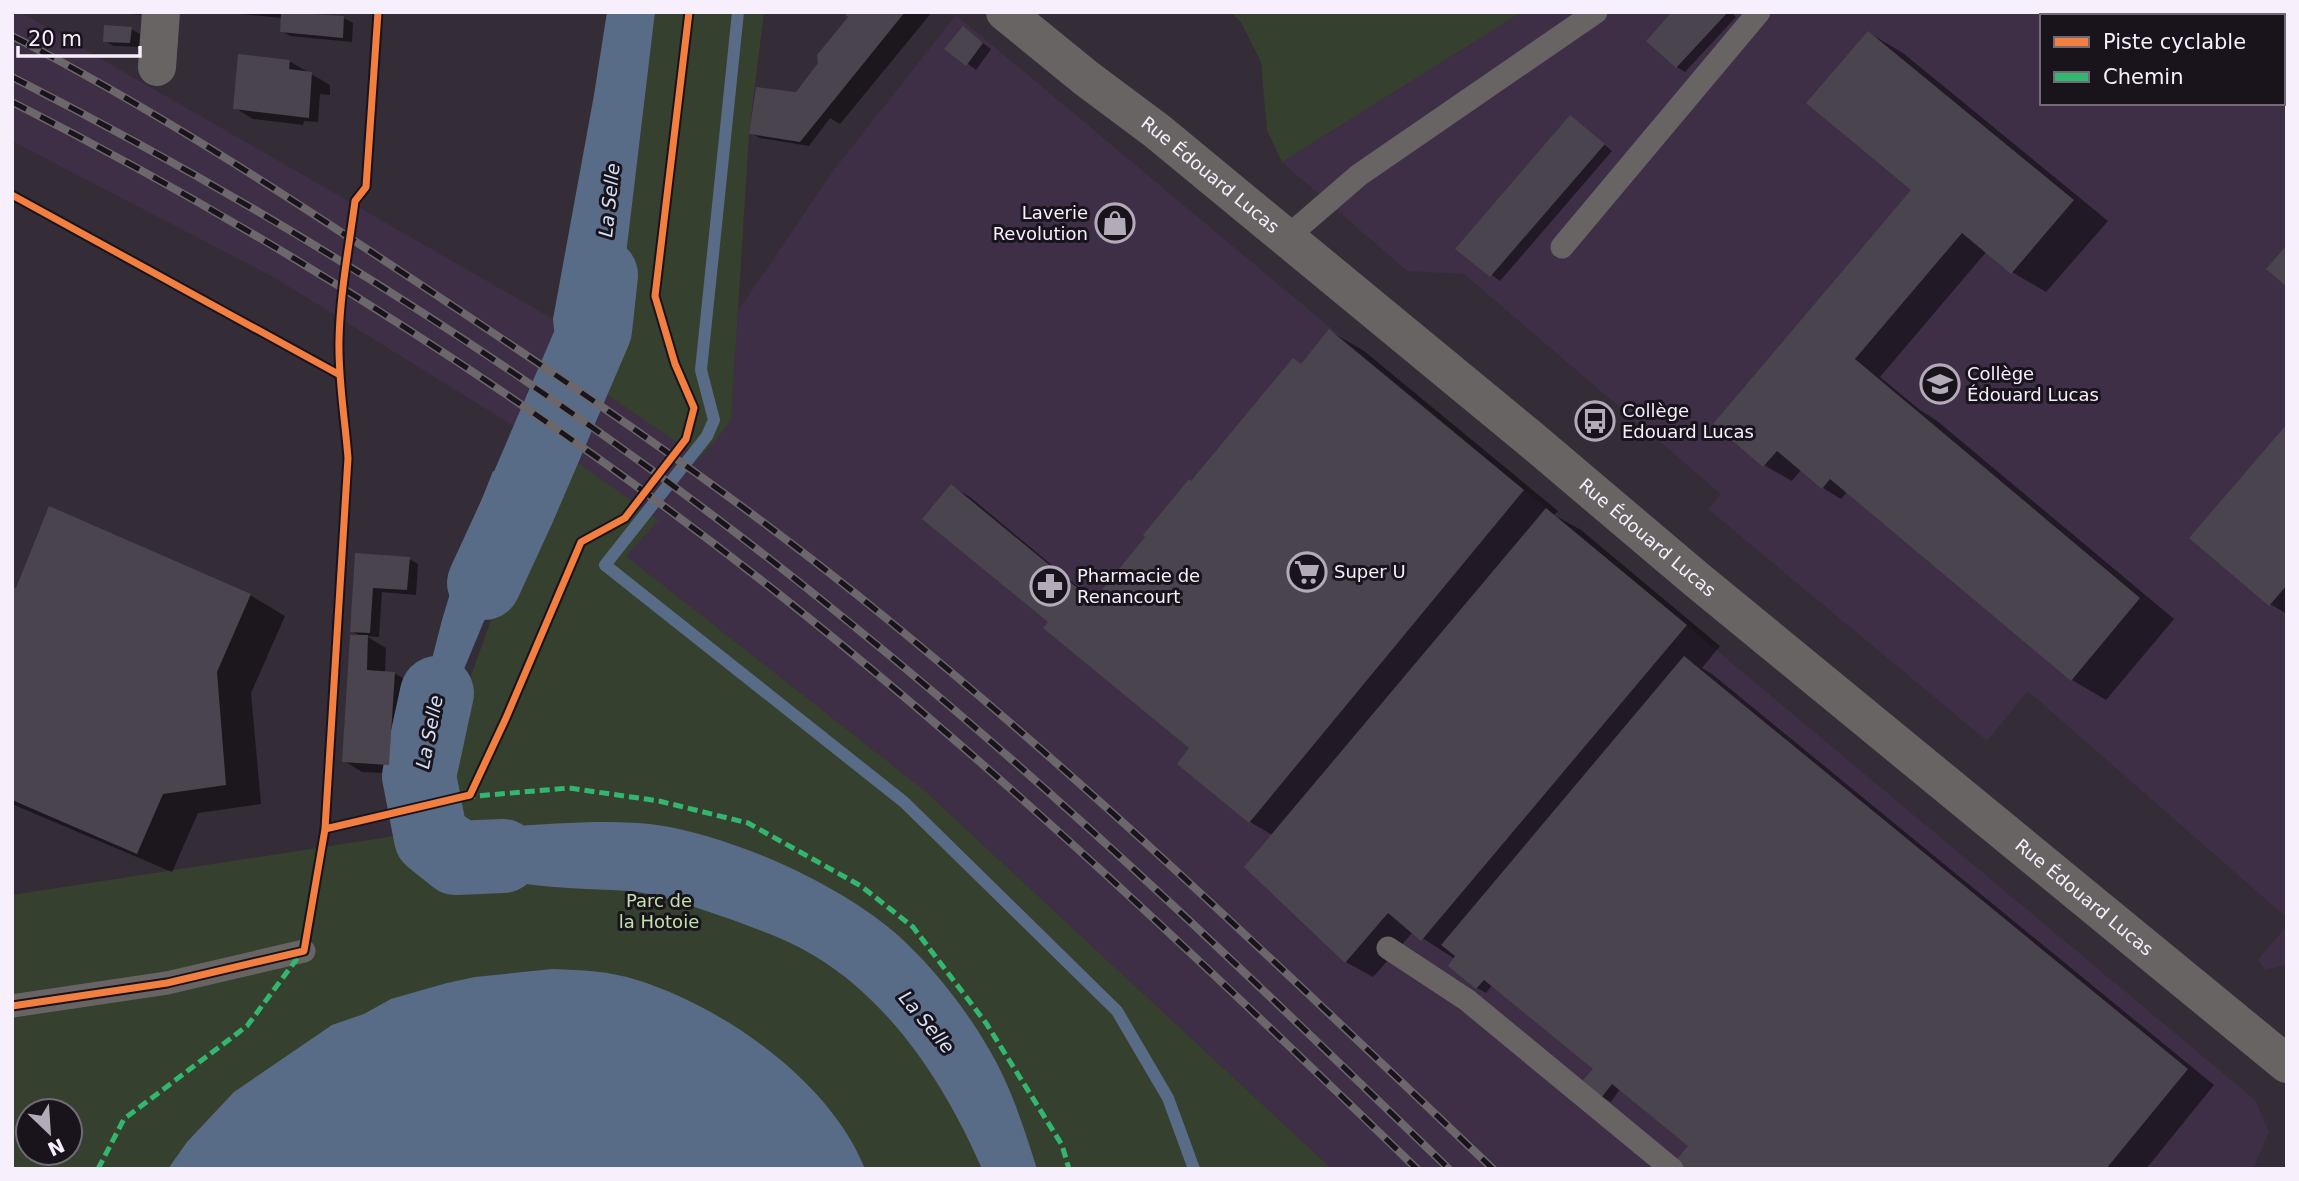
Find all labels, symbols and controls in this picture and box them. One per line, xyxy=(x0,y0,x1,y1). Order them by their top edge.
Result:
scale bar xyxy=(18,14,140,58)
legend xyxy=(2040,14,2285,105)
text: 20 m xyxy=(28,27,82,51)
text: Piste cyclable xyxy=(2103,30,2246,54)
text: Chemin xyxy=(2103,65,2184,89)
street label: Rue Édouard Lucas xyxy=(1137,112,1284,237)
water label: La Selle xyxy=(594,162,624,238)
place label: Laverie Revolution xyxy=(993,202,1088,244)
shop icon: Laverie Revolution xyxy=(1094,202,1136,244)
school or university icon: Collège Édouard Lucas xyxy=(1919,363,1961,405)
place label: Collège Édouard Lucas xyxy=(1967,363,2099,405)
bus stop icon: Collège Edouard Lucas xyxy=(1574,400,1616,442)
place label: Collège Edouard Lucas xyxy=(1622,400,1754,442)
street label: Rue Édouard Lucas xyxy=(1575,474,1720,601)
supermarket icon: Super U xyxy=(1286,551,1328,593)
place label: Super U xyxy=(1334,561,1406,582)
pharmacy icon: Pharmacie de Renancourt xyxy=(1029,565,1071,607)
place label: Pharmacie de Renancourt xyxy=(1077,565,1200,607)
water label: La Selle xyxy=(411,693,447,771)
street label: Rue Édouard Lucas xyxy=(2011,834,2158,960)
park label: Parc de la Hotoie xyxy=(619,890,699,932)
water label: La Selle xyxy=(895,986,959,1058)
north arrow xyxy=(14,1097,84,1167)
text: N xyxy=(44,1134,68,1161)

